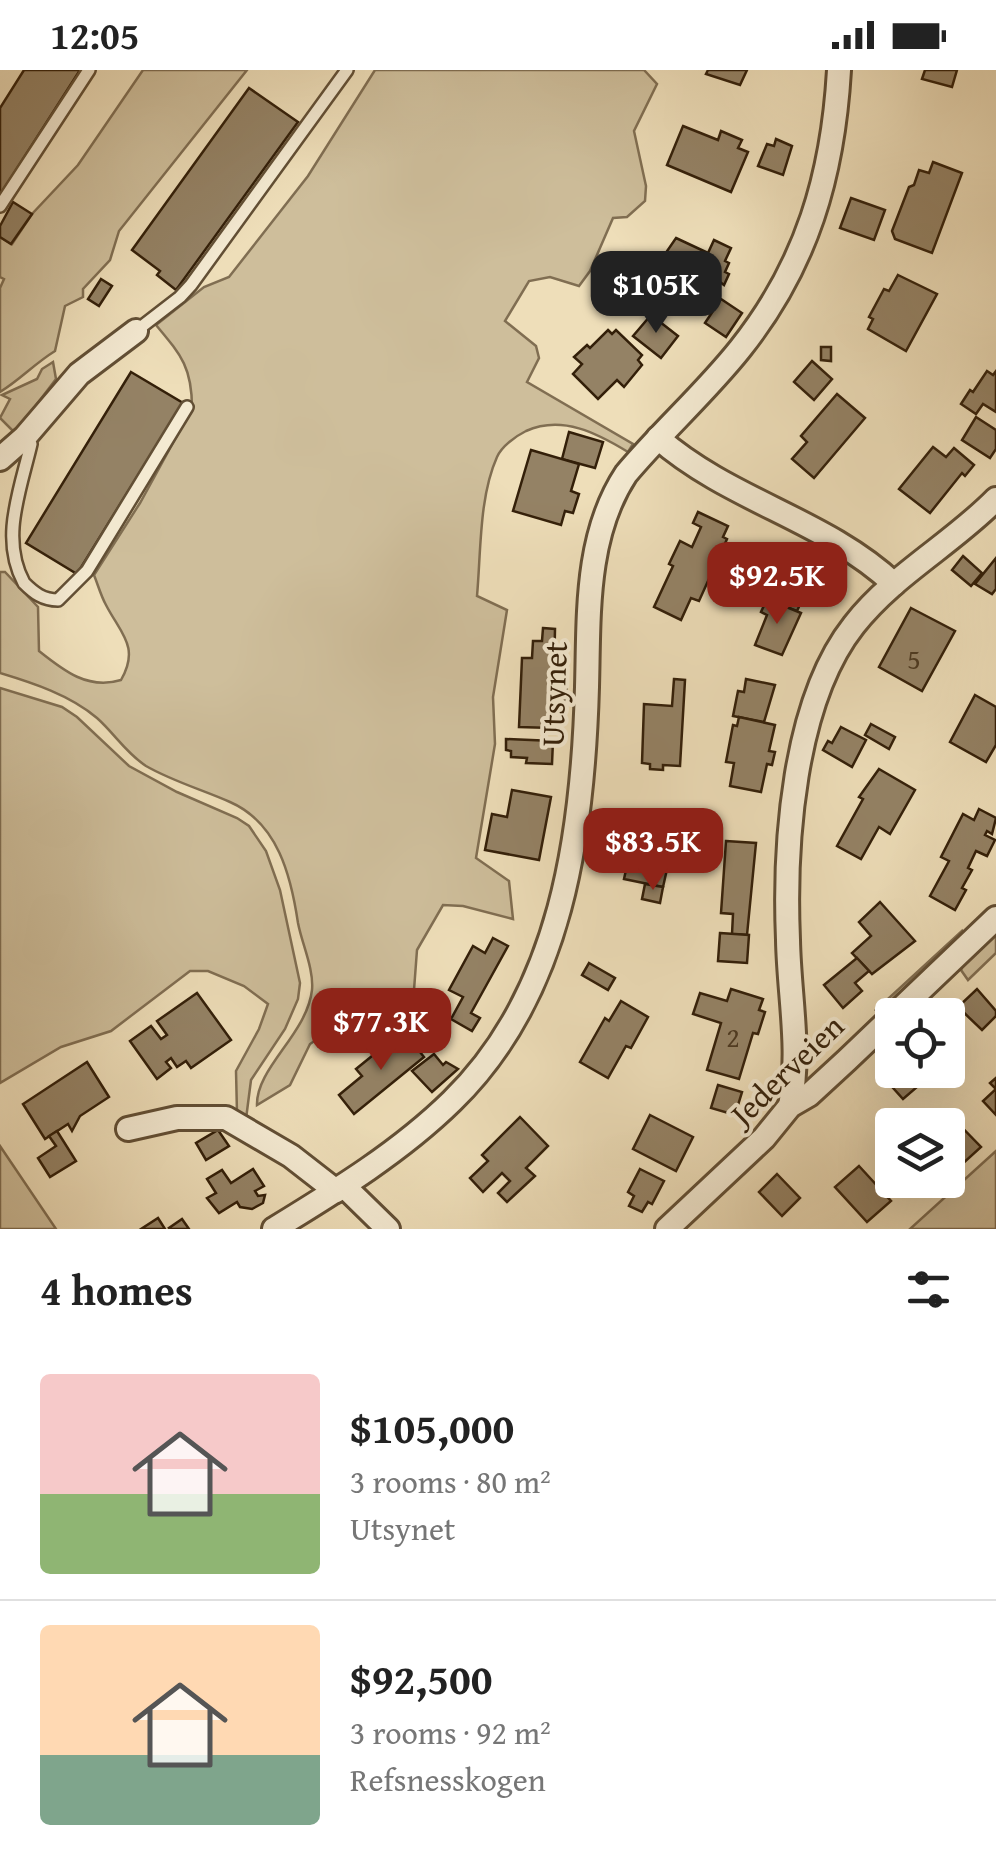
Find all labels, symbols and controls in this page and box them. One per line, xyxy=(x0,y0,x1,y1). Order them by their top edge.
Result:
text: 12:05 xyxy=(50,7,140,63)
pin: $105K xyxy=(586,251,726,336)
text: $105K xyxy=(613,260,699,307)
pin: $92.5K xyxy=(696,542,858,627)
text: $92.5K xyxy=(729,551,825,598)
house number: 5 xyxy=(907,638,921,679)
street label: Utsynet xyxy=(528,641,579,747)
pin: $83.5K xyxy=(572,808,734,893)
text: $83.5K xyxy=(605,817,701,864)
pin: $77.3K xyxy=(300,988,462,1073)
text: $77.3K xyxy=(333,997,429,1044)
map controls xyxy=(875,998,965,1198)
button: locate xyxy=(875,998,965,1088)
street label: Jederveien xyxy=(716,1003,854,1139)
house number: 2 xyxy=(726,1016,740,1057)
button: layers xyxy=(875,1108,965,1198)
text: 4 homes xyxy=(40,1259,193,1320)
icon: filters xyxy=(901,1262,956,1317)
text: $105,000 xyxy=(350,1397,514,1458)
icon: home xyxy=(120,1414,240,1534)
text: 3 rooms · 80 m² xyxy=(350,1458,551,1505)
text: Utsynet xyxy=(350,1505,455,1552)
text: $92,500 xyxy=(350,1648,492,1709)
icon: home xyxy=(120,1665,240,1785)
text: 3 rooms · 92 m² xyxy=(350,1709,551,1756)
text: Refsnesskogen xyxy=(350,1756,546,1803)

